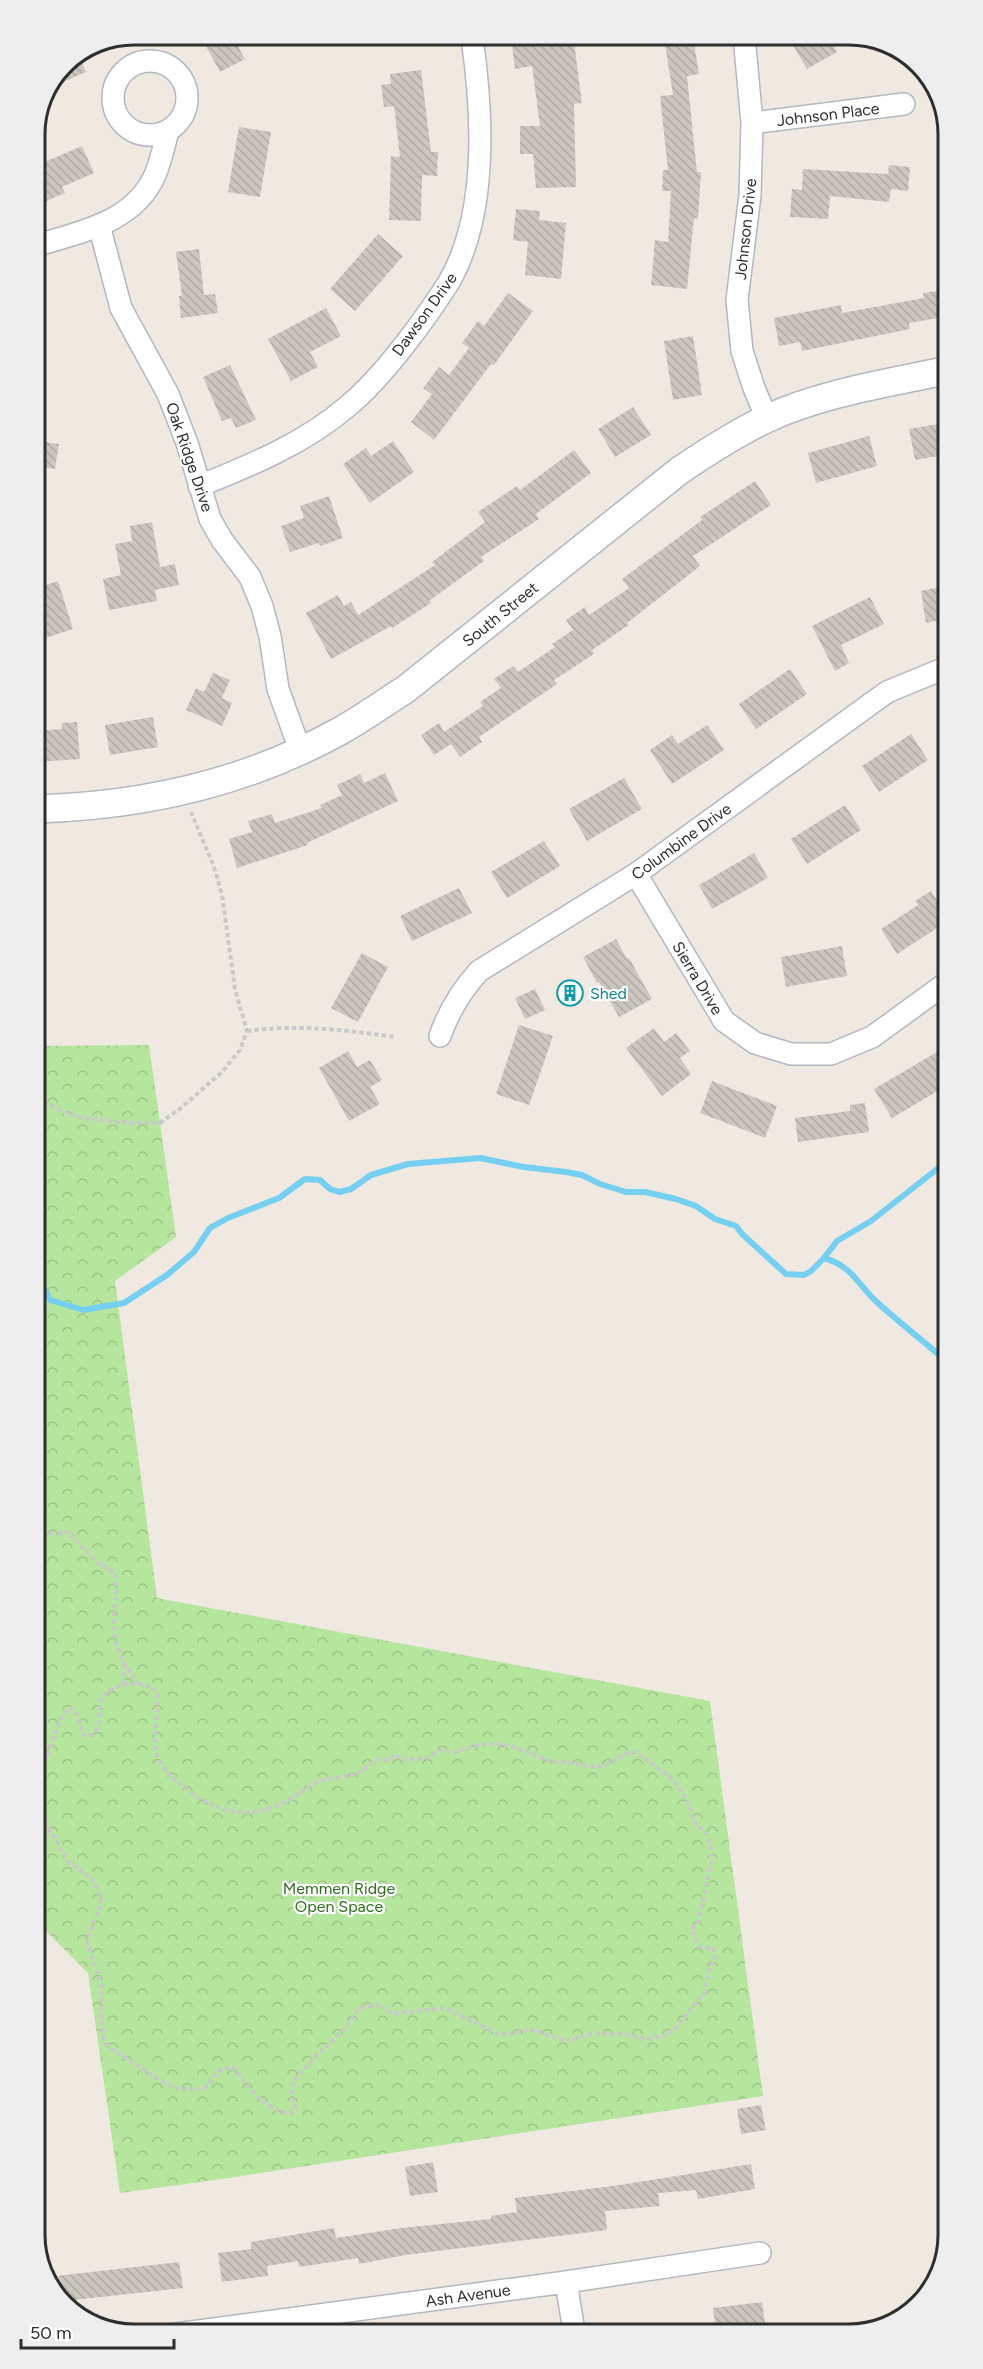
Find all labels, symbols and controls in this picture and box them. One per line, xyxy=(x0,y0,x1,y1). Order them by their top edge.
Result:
street label: Johnson Place xyxy=(776,99,881,130)
street label: Johnson Drive xyxy=(731,177,760,281)
street label: Dawson Drive xyxy=(388,269,461,360)
street label: Oak Ridge Drive xyxy=(162,400,217,515)
street label: South Street xyxy=(459,578,542,651)
street label: Columbine Drive xyxy=(628,799,735,884)
street label: Sierra Drive xyxy=(668,938,727,1019)
building icon: Shed xyxy=(555,978,585,1008)
place label: Shed xyxy=(590,984,627,1003)
park label: Memmen Ridge Open Space xyxy=(283,1879,395,1916)
street label: Ash Avenue xyxy=(425,2280,512,2311)
scale bar xyxy=(21,2312,174,2350)
text: 50 m xyxy=(30,2322,72,2344)

